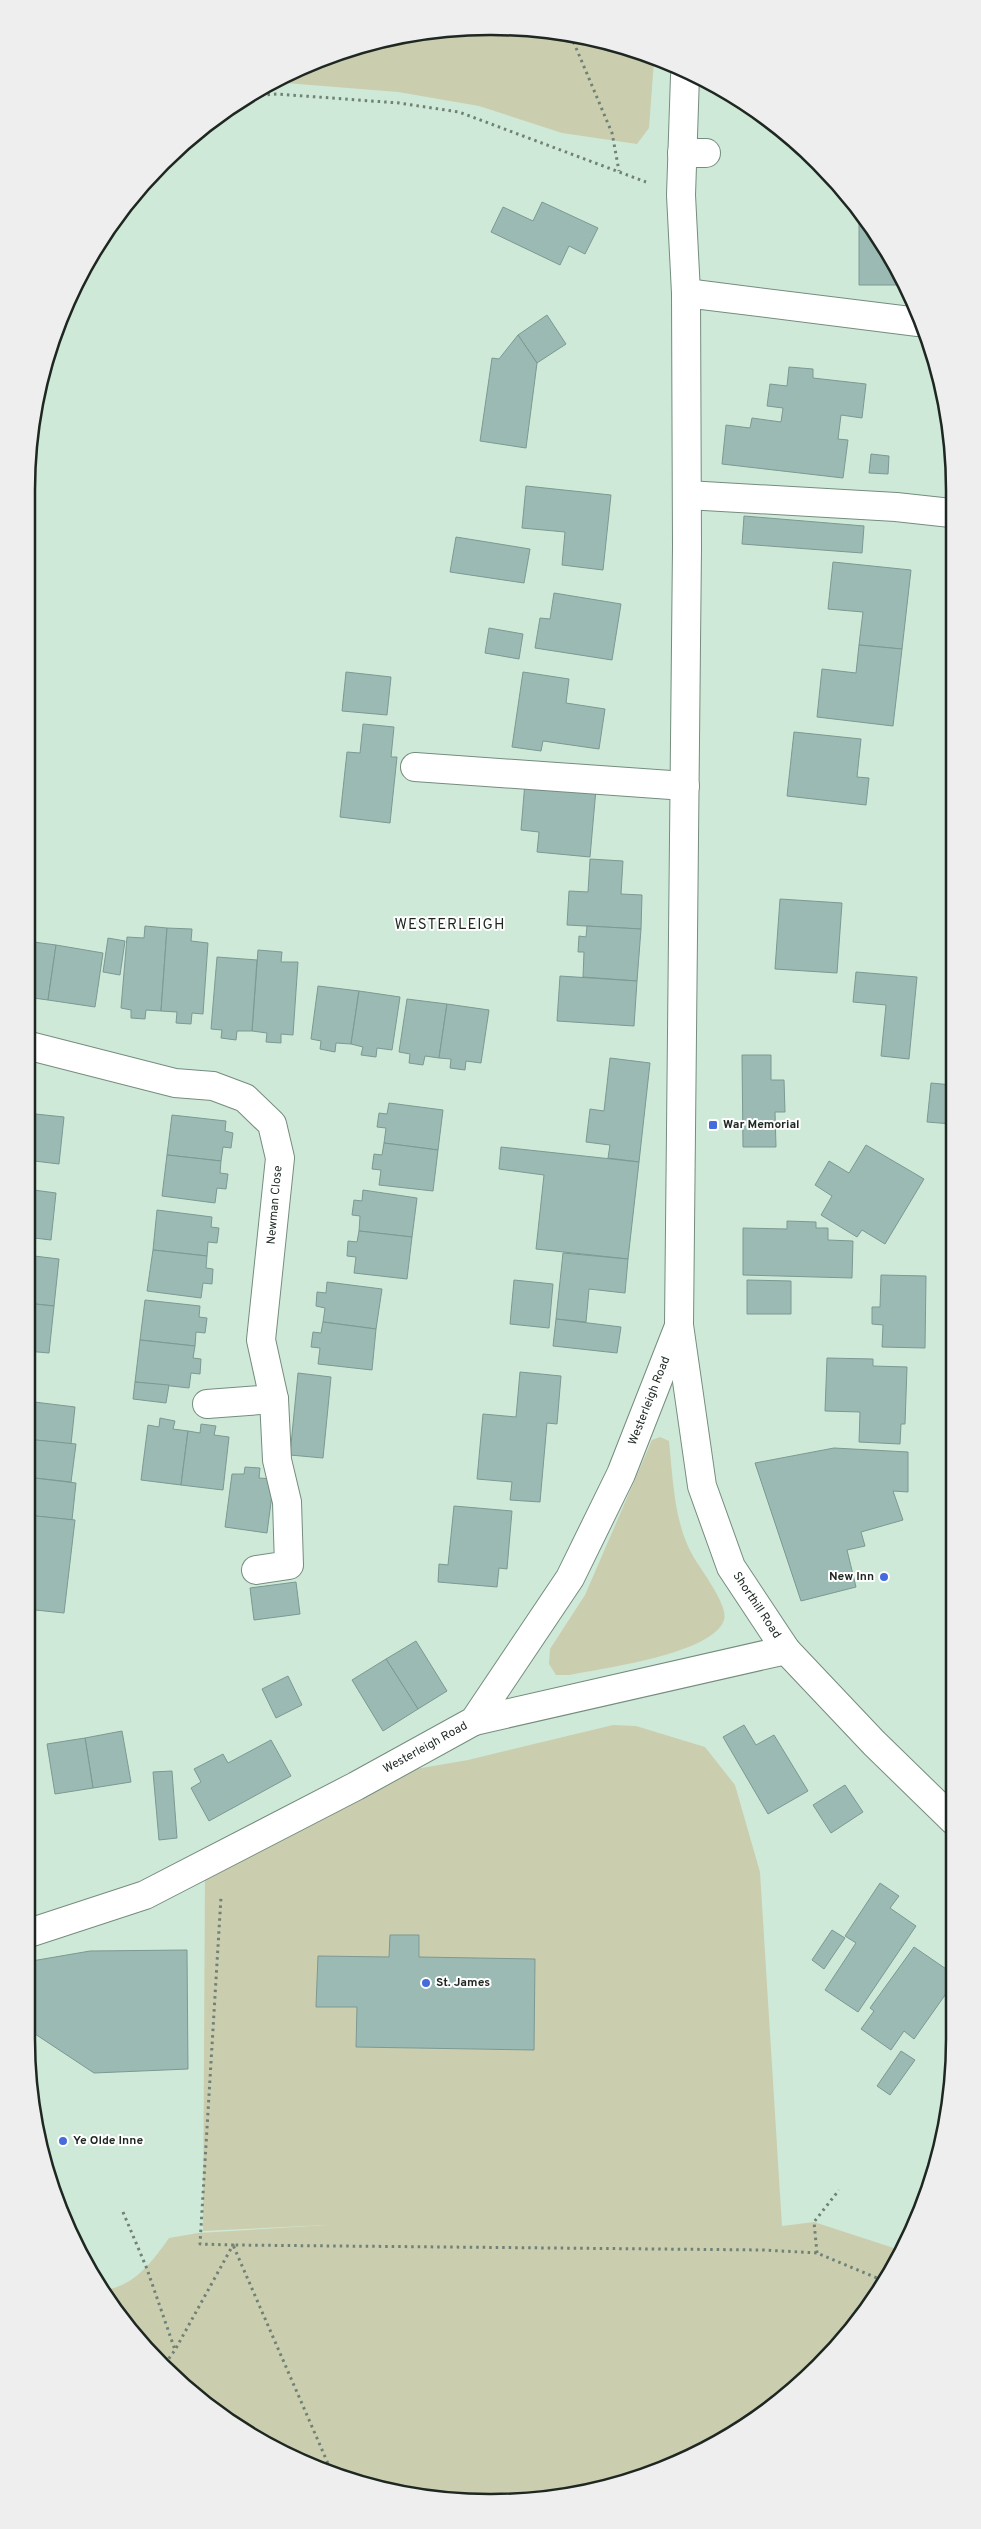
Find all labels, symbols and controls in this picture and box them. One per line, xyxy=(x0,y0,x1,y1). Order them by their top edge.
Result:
district label: WESTERLEIGH xyxy=(395,916,505,935)
place label: War Memorial xyxy=(723,1117,800,1133)
marker: War Memorial xyxy=(707,1119,719,1131)
street label: Newman Close xyxy=(264,1165,286,1245)
street label: Westerleigh Road xyxy=(625,1354,674,1448)
street label: Shorthill Road xyxy=(729,1569,784,1642)
place label: New Inn xyxy=(829,1569,874,1585)
marker: New Inn xyxy=(878,1571,890,1583)
street label: Westerleigh Road xyxy=(380,1718,471,1777)
place label: St. James xyxy=(436,1975,490,1991)
marker: St. James xyxy=(420,1977,432,1989)
place label: Ye Olde Inne xyxy=(73,2133,143,2149)
marker: Ye Olde Inne xyxy=(57,2135,69,2147)

